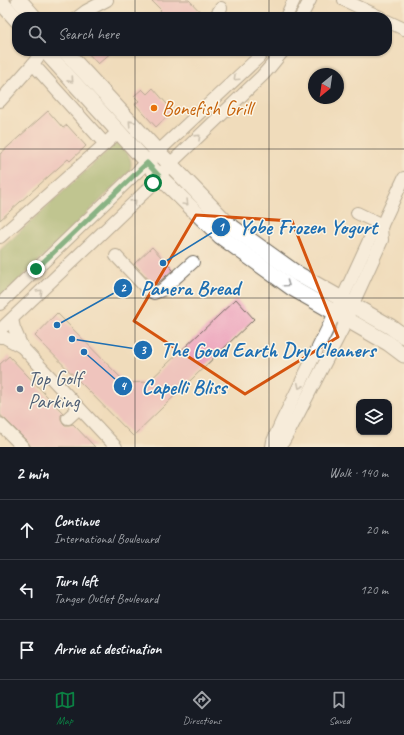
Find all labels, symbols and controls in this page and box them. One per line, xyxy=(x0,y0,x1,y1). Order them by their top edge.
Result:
search box xyxy=(12,12,392,56)
icon: search xyxy=(26,23,48,45)
text: Search here xyxy=(58,25,119,44)
north arrow xyxy=(308,68,344,104)
one-way arrow xyxy=(233,74,241,81)
one-way arrow xyxy=(66,75,74,83)
place label: Bonefish Grill xyxy=(162,96,256,121)
marker: Bonefish Grill xyxy=(149,103,159,113)
one-way arrow xyxy=(129,121,136,128)
one-way arrow xyxy=(194,134,201,141)
route start xyxy=(144,174,162,192)
one-way arrow xyxy=(181,198,189,206)
one-way arrow xyxy=(129,199,137,207)
callout: Yobe Frozen Yogurt xyxy=(211,210,385,243)
text: Yobe Frozen Yogurt xyxy=(239,214,379,240)
text: 1 xyxy=(218,219,225,235)
route end xyxy=(27,260,45,278)
callout: Panera Bread xyxy=(113,271,248,304)
text: Panera Bread xyxy=(140,275,243,301)
one-way arrow xyxy=(283,279,290,286)
text: 2 xyxy=(120,280,127,296)
one-way arrow xyxy=(35,289,43,296)
callout: The Good Earth Dry Cleaners xyxy=(133,333,383,366)
text: The Good Earth Dry Cleaners xyxy=(161,337,378,363)
text: 3 xyxy=(140,342,147,358)
place label: Top Golf Parking xyxy=(28,366,86,414)
callout: Capelli Bliss xyxy=(113,370,234,403)
text: Capelli Bliss xyxy=(142,374,229,400)
text: 4 xyxy=(120,378,127,394)
one-way arrow xyxy=(297,381,304,389)
marker: Top Golf Parking xyxy=(15,384,25,394)
map controls xyxy=(356,399,392,435)
button: layers xyxy=(356,399,392,435)
text: 2 min xyxy=(16,463,49,484)
text: Walk · 140 m xyxy=(329,465,388,481)
text: Continue xyxy=(54,512,99,531)
icon: ahead xyxy=(16,519,38,541)
text: 20 m xyxy=(366,522,388,538)
text: International Boulevard xyxy=(54,531,159,547)
text: Turn left xyxy=(54,572,97,591)
icon: left xyxy=(16,579,38,601)
text: 120 m xyxy=(360,582,388,598)
text: Tanger Outlet Boulevard xyxy=(54,591,158,607)
icon: arrive xyxy=(16,639,38,661)
text: Arrive at destination xyxy=(54,640,161,659)
tab: Map xyxy=(54,689,76,727)
tab: Directions xyxy=(183,689,221,727)
tab: Saved xyxy=(328,689,350,727)

